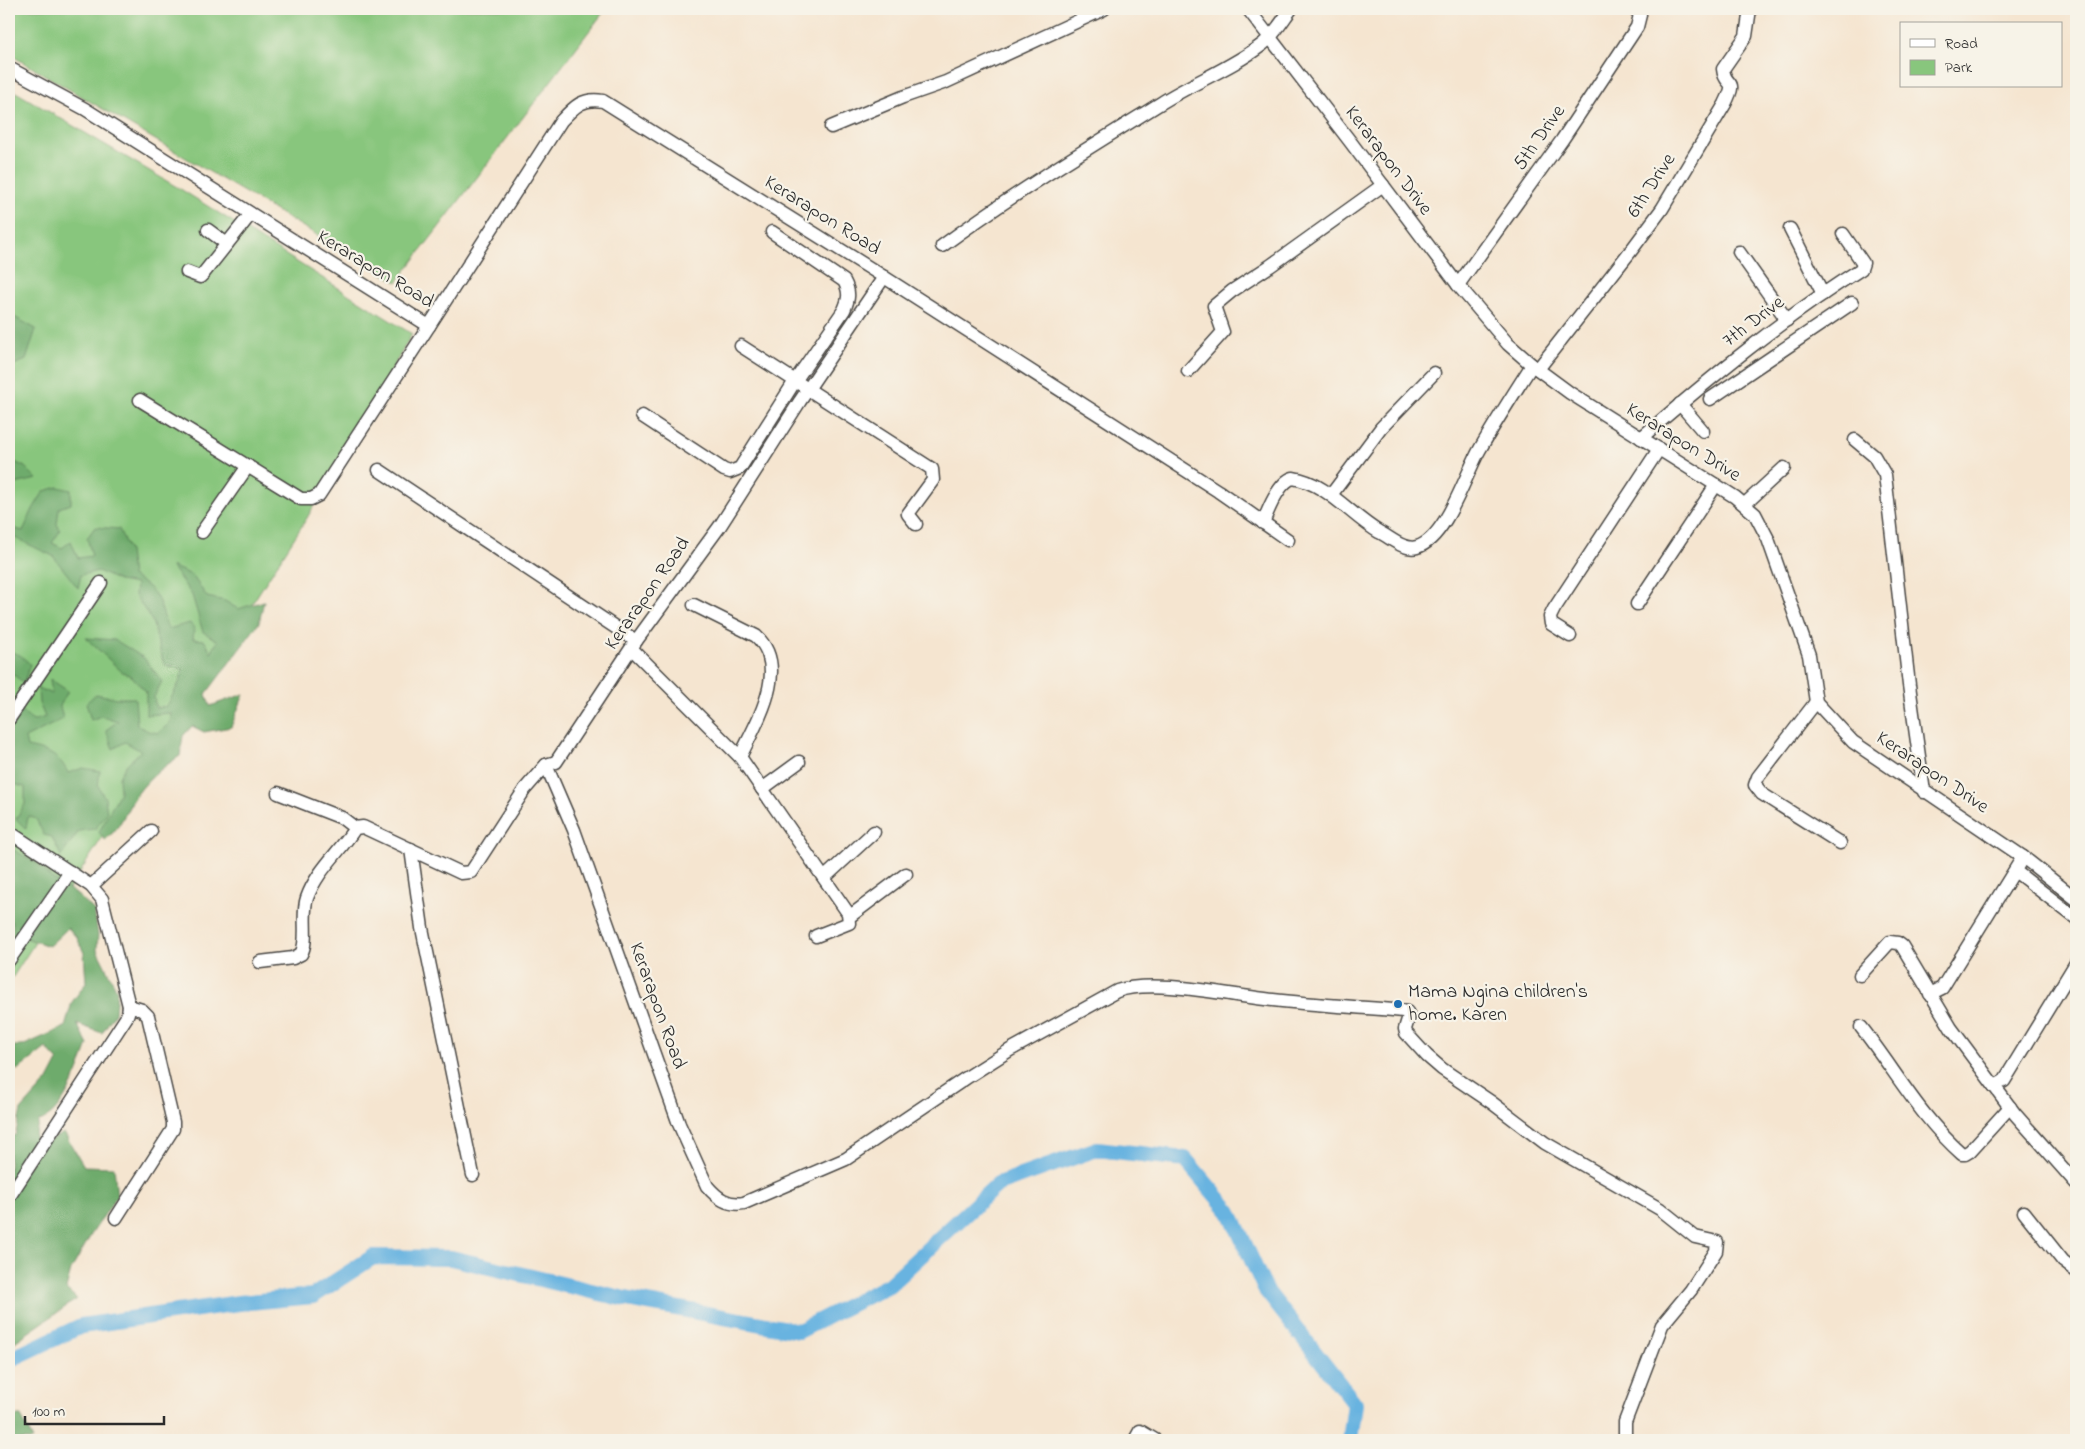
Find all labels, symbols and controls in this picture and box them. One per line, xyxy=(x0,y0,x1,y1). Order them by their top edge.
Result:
legend xyxy=(1900,22,2062,88)
text: Road xyxy=(1945,33,1978,55)
text: Park xyxy=(1945,57,1973,79)
street label: 5th Drive xyxy=(1507,99,1573,177)
street label: Kerarapon Drive xyxy=(1337,100,1439,222)
street label: 6th Drive xyxy=(1620,148,1684,224)
street label: Kerarapon Road xyxy=(758,169,886,263)
street label: Kerarapon Road xyxy=(311,223,439,317)
street label: 7th Drive xyxy=(1717,289,1791,355)
street label: Kerarapon Drive xyxy=(1620,396,1746,490)
street label: Kerarapon Road xyxy=(598,531,698,657)
street label: Kerarapon Drive xyxy=(1870,724,1994,822)
street label: Kerarapon Road xyxy=(621,939,693,1073)
place label: Mama Ngina children's home. Karen xyxy=(1408,978,1588,1030)
marker: Mama Ngina children's home. Karen xyxy=(1392,998,1404,1010)
scale bar xyxy=(25,1394,164,1426)
text: 100 m xyxy=(32,1401,65,1423)

